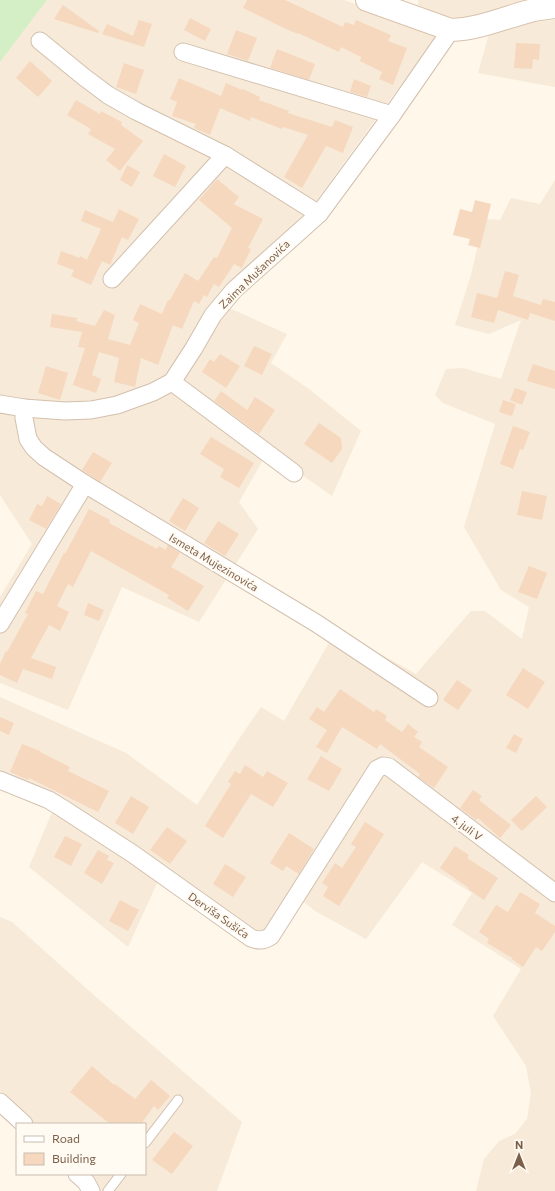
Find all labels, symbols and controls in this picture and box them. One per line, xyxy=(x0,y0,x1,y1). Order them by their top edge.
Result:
street label: Zaima Mušanovića xyxy=(216,237,292,311)
street label: Ismeta Mujezinovića xyxy=(167,530,261,594)
street label: 4. juli V xyxy=(449,811,485,843)
street label: Derviša Sušića xyxy=(186,889,252,941)
legend xyxy=(16,1123,146,1175)
text: Road xyxy=(52,1131,80,1145)
north arrow xyxy=(499,1135,539,1175)
text: N xyxy=(515,1138,523,1151)
text: Building xyxy=(52,1151,96,1165)

